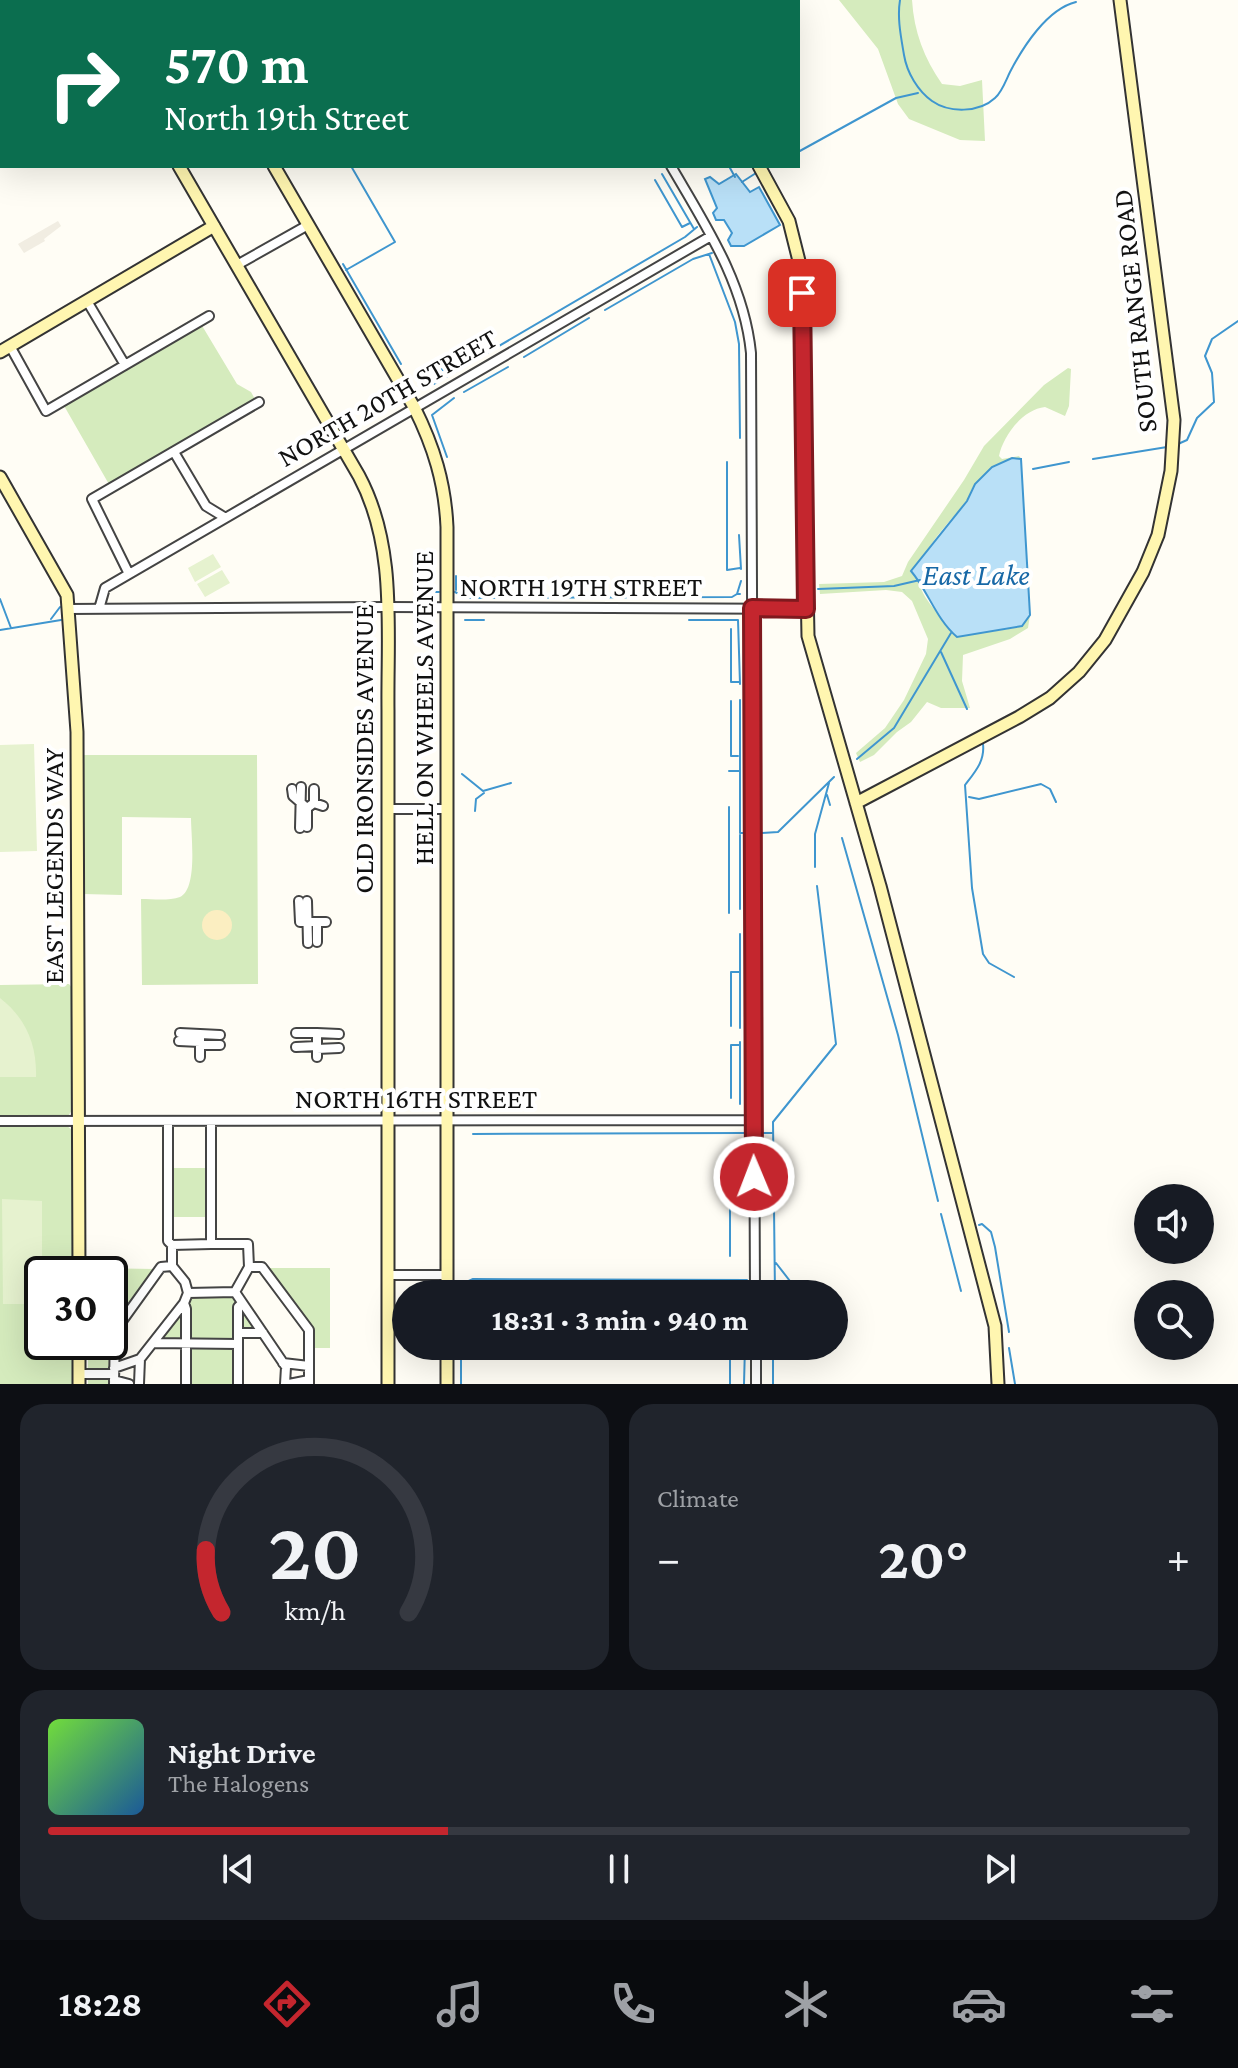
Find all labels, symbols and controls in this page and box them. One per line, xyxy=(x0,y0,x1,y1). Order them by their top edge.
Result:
icon: right xyxy=(32,32,136,136)
text: 570 m xyxy=(164,33,309,95)
text: North 19th Street xyxy=(164,98,409,138)
street label: SOUTH RANGE ROAD xyxy=(1106,188,1163,434)
pin xyxy=(768,259,836,327)
icon: arrive xyxy=(780,271,824,315)
street label: NORTH 20TH STREET xyxy=(272,322,502,473)
street label: HELL ON WHEELS AVENUE xyxy=(408,551,439,865)
water label: East Lake xyxy=(922,558,1030,591)
street label: NORTH 19TH STREET xyxy=(460,571,702,602)
street label: OLD IRONSIDES AVENUE xyxy=(348,604,379,894)
street label: EAST LEGENDS WAY xyxy=(38,748,69,984)
street label: NORTH 16TH STREET xyxy=(295,1083,537,1114)
position arrow xyxy=(712,1135,796,1219)
map controls xyxy=(1134,1184,1214,1360)
button: sound xyxy=(1134,1184,1214,1264)
speed limit sign: 30 xyxy=(24,1256,128,1360)
button: search xyxy=(1134,1280,1214,1360)
text: 18:31 · 3 min · 940 m xyxy=(492,1303,748,1336)
text: Climate xyxy=(657,1484,739,1513)
text: 20 xyxy=(268,1504,361,1597)
text: 20° xyxy=(878,1524,969,1591)
text: − xyxy=(657,1534,680,1582)
text: + xyxy=(1167,1534,1190,1582)
text: km/h xyxy=(284,1594,345,1626)
text: Night Drive xyxy=(168,1736,316,1769)
text: The Halogens xyxy=(168,1769,309,1798)
icon: previous xyxy=(216,1847,260,1891)
icon: pause xyxy=(597,1847,641,1891)
icon: next xyxy=(978,1847,1022,1891)
icon: directions xyxy=(259,1976,315,2032)
icon: music xyxy=(432,1976,488,2032)
icon: phone xyxy=(605,1976,661,2032)
icon: climate xyxy=(778,1976,834,2032)
icon: car xyxy=(951,1976,1007,2032)
icon: filters xyxy=(1124,1976,1180,2032)
text: 18:28 xyxy=(58,1984,142,2024)

